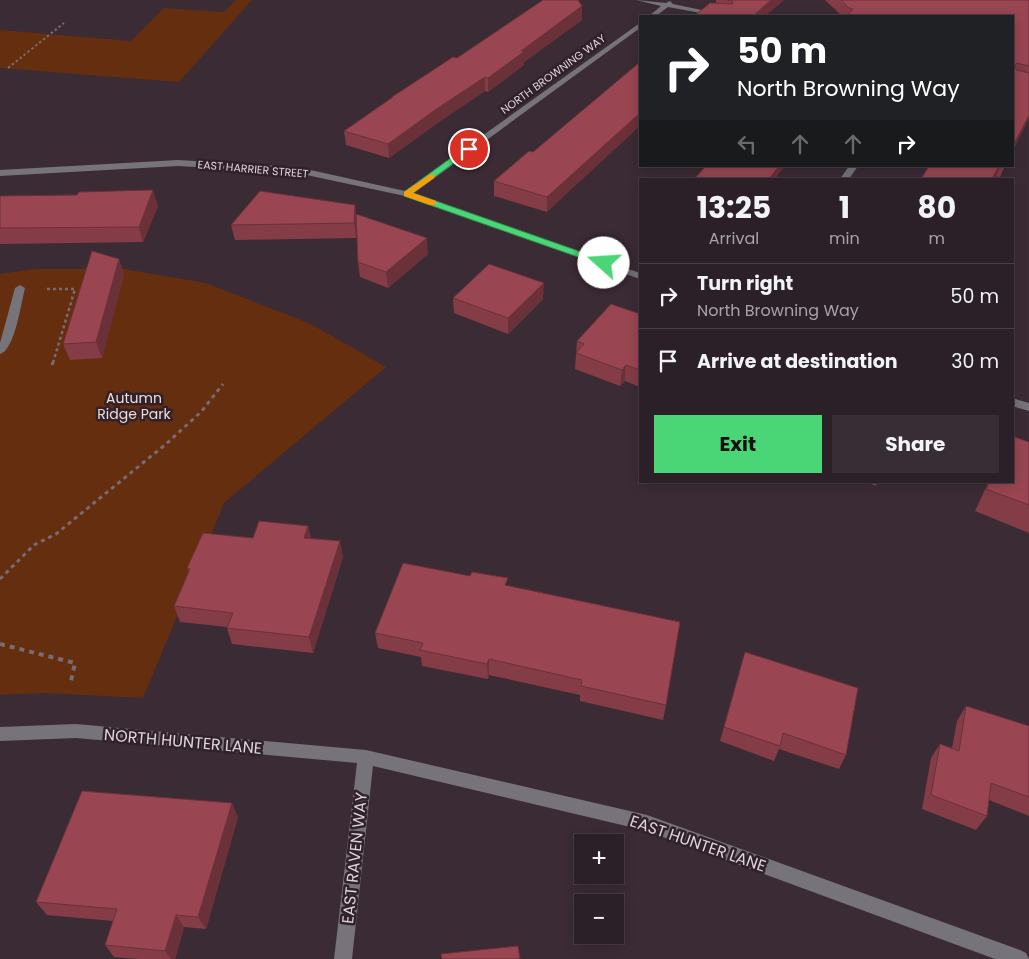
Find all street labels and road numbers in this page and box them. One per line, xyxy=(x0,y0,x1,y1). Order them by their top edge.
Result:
street label: NORTH BROWNING WAY xyxy=(497,30,609,118)
street label: EAST HARRIER STREET xyxy=(197,156,309,182)
street label: NORTH HUNTER LANE xyxy=(103,723,263,760)
street label: EAST RAVEN WAY xyxy=(336,791,373,925)
street label: EAST HUNTER LANE xyxy=(627,809,769,878)

